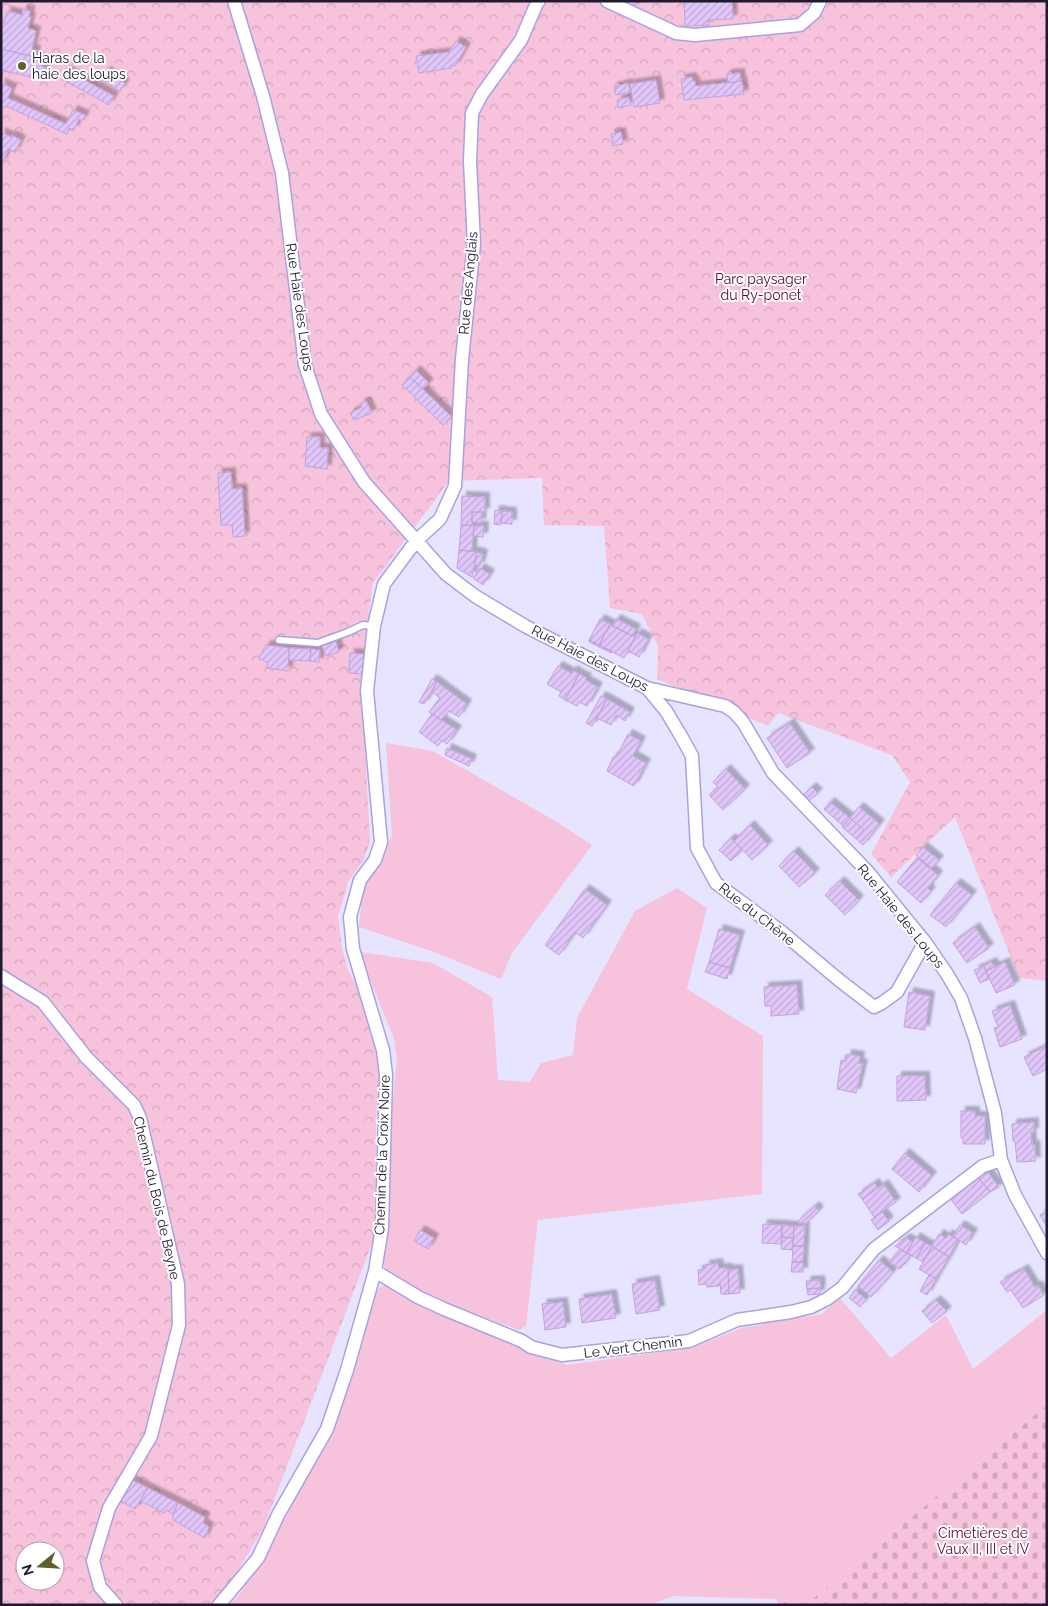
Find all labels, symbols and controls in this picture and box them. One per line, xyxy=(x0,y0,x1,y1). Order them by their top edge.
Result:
place label: Haras de la haie des loups xyxy=(32,50,126,82)
marker: Haras de la haie des loups xyxy=(16,60,28,72)
street label: Rue des Anglais xyxy=(456,231,480,335)
street label: Rue Haie des Loups xyxy=(283,242,317,372)
park label: Parc paysager du Ry-ponet xyxy=(715,271,807,303)
street label: Rue Haie des Loups xyxy=(529,622,651,695)
street label: Rue Haie des Loups xyxy=(854,861,948,971)
street label: Rue du Chêne xyxy=(716,879,798,949)
street label: Chemin de la Croix Noire xyxy=(371,1075,393,1235)
street label: Chemin du Bois de Beyne xyxy=(130,1115,184,1281)
street label: Le Vert Chemin xyxy=(583,1333,683,1361)
park label: Cimetières de Vaux II, III et IV xyxy=(937,1525,1030,1557)
north arrow xyxy=(15,1541,65,1591)
text: N xyxy=(18,1562,37,1578)

